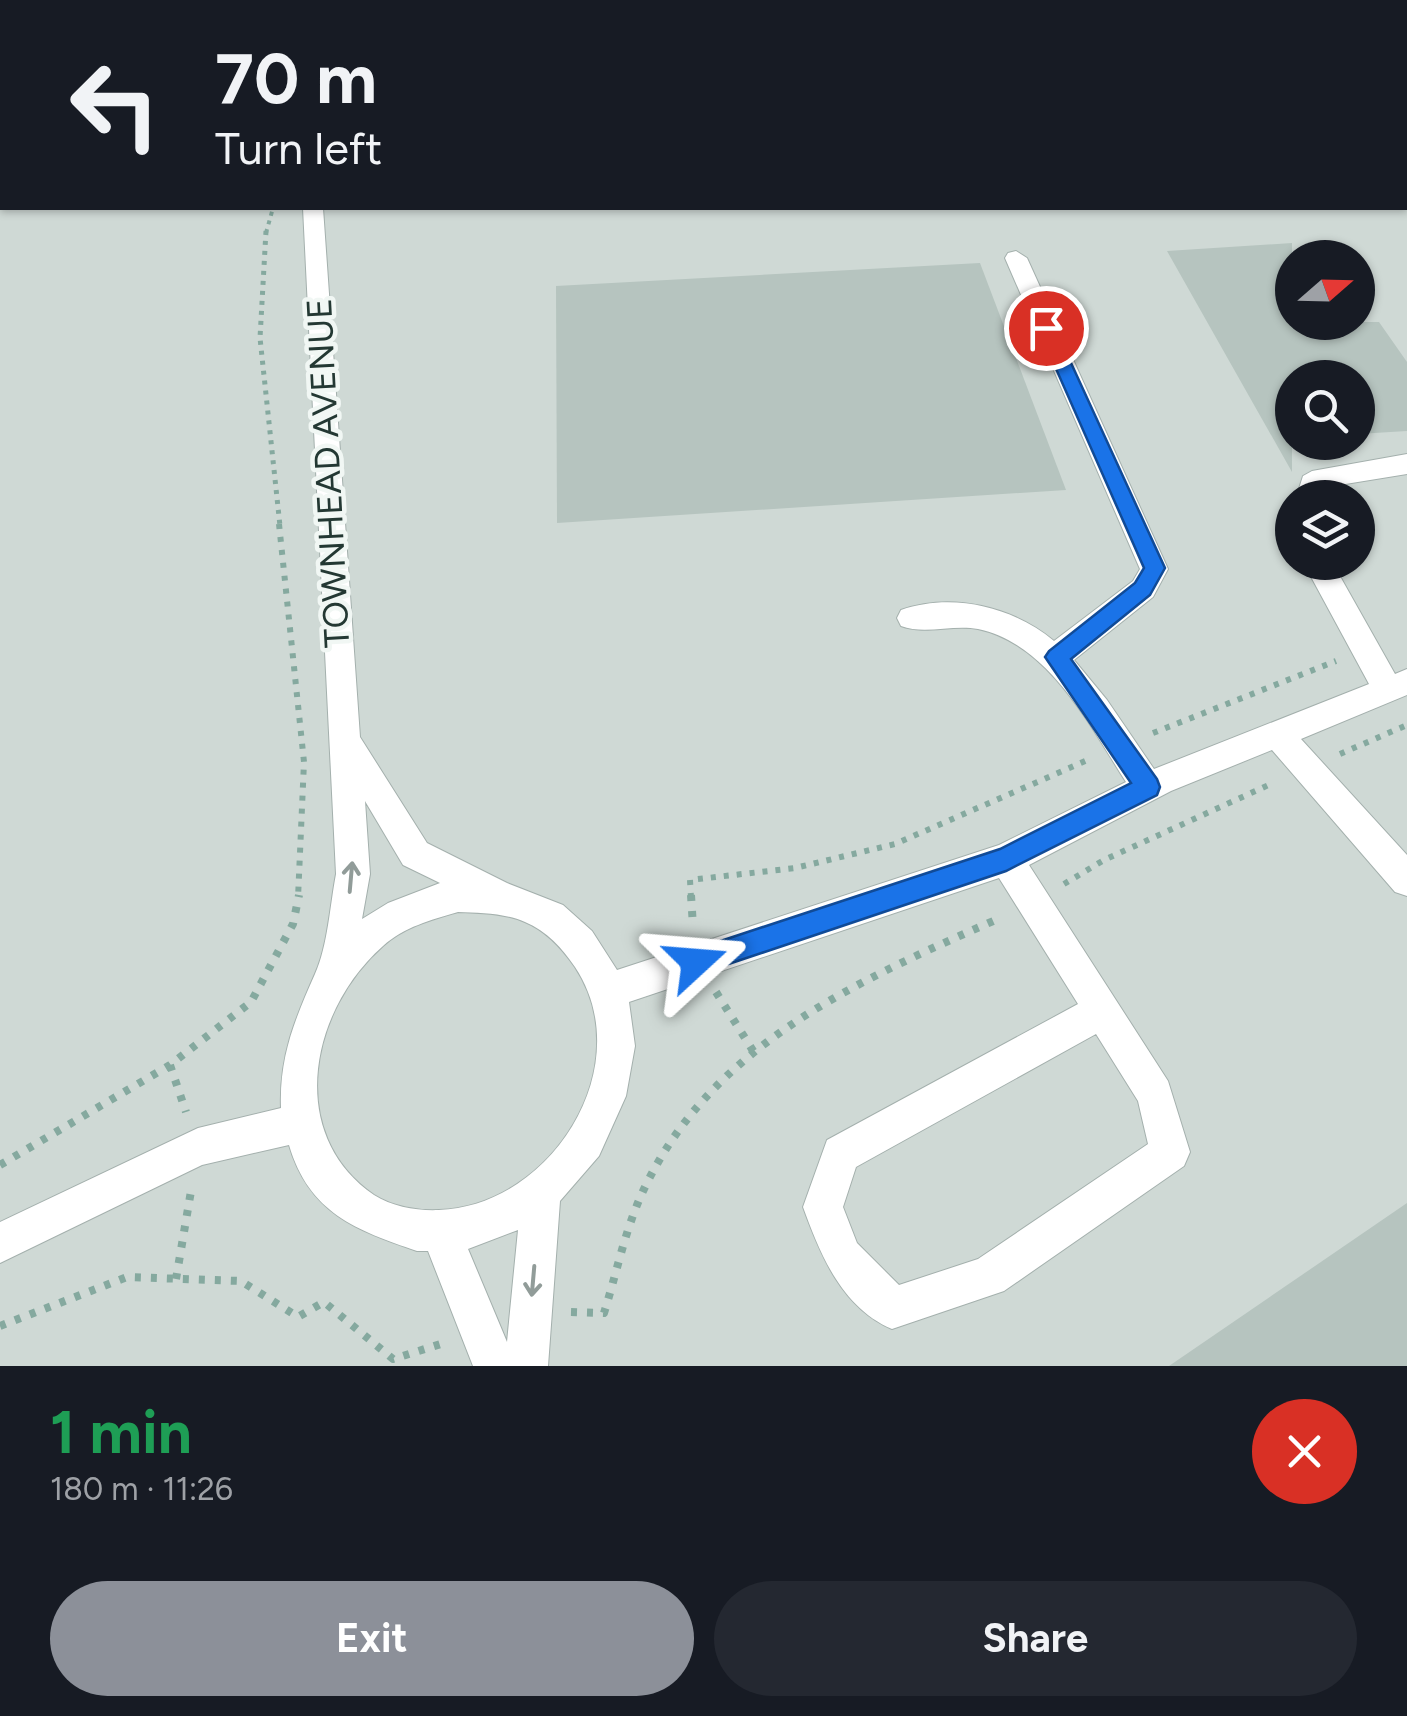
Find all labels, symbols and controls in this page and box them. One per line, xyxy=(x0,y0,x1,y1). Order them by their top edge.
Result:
text: 70 m xyxy=(215,36,377,121)
icon: left xyxy=(50,40,180,170)
text: Turn left xyxy=(215,121,382,175)
north arrow xyxy=(1275,240,1375,340)
map controls xyxy=(1275,240,1375,580)
pin xyxy=(1004,286,1089,371)
street label: TOWNHEAD AVENUE xyxy=(298,297,358,649)
icon: arrive xyxy=(1019,301,1074,356)
button: search xyxy=(1275,360,1375,460)
button: layers xyxy=(1275,480,1375,580)
one-way arrow xyxy=(341,861,360,894)
position arrow xyxy=(644,910,748,1014)
one-way arrow xyxy=(524,1264,543,1296)
text: 1 min xyxy=(50,1396,192,1468)
button: close xyxy=(1252,1399,1357,1504)
text: 180 m · 11:26 xyxy=(50,1470,233,1508)
button: Exit xyxy=(50,1581,694,1696)
button: Share xyxy=(714,1581,1357,1696)

